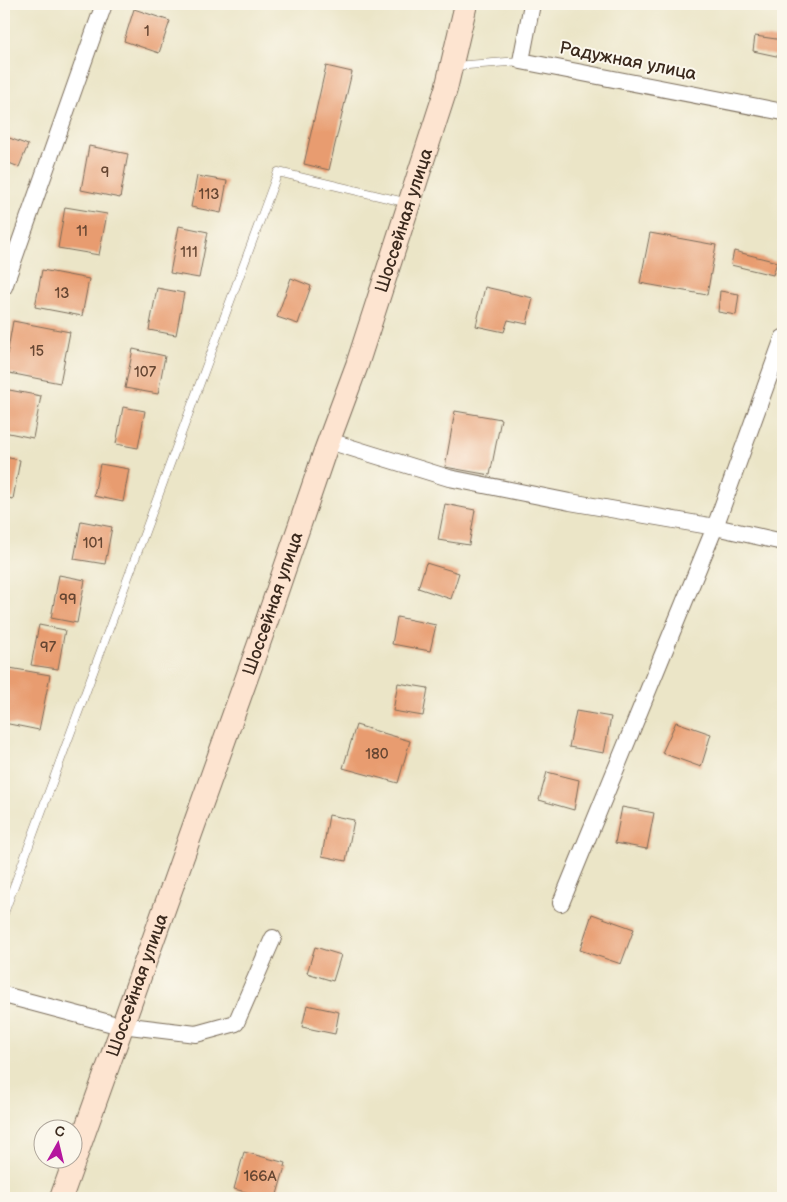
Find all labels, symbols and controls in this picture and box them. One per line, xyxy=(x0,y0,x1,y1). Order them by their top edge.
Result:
house number: 1 xyxy=(144,22,150,41)
street label: Радужная улица xyxy=(558,37,699,85)
street label: Шоссейная улица xyxy=(371,145,437,295)
house number: 9 xyxy=(101,163,109,182)
house number: 113 xyxy=(199,185,219,204)
house number: 11 xyxy=(76,222,88,241)
house number: 111 xyxy=(180,243,198,262)
house number: 13 xyxy=(54,284,70,303)
house number: 15 xyxy=(30,342,44,361)
house number: 107 xyxy=(134,363,157,382)
street label: Шоссейная улица xyxy=(238,529,307,678)
house number: 101 xyxy=(83,534,103,553)
house number: 99 xyxy=(59,590,77,609)
house number: 97 xyxy=(40,638,57,657)
house number: 180 xyxy=(365,745,389,764)
street label: Шоссейная улица xyxy=(102,910,172,1060)
north arrow xyxy=(32,1120,82,1170)
text: С xyxy=(54,1123,66,1141)
house number: 166А xyxy=(243,1167,278,1186)

